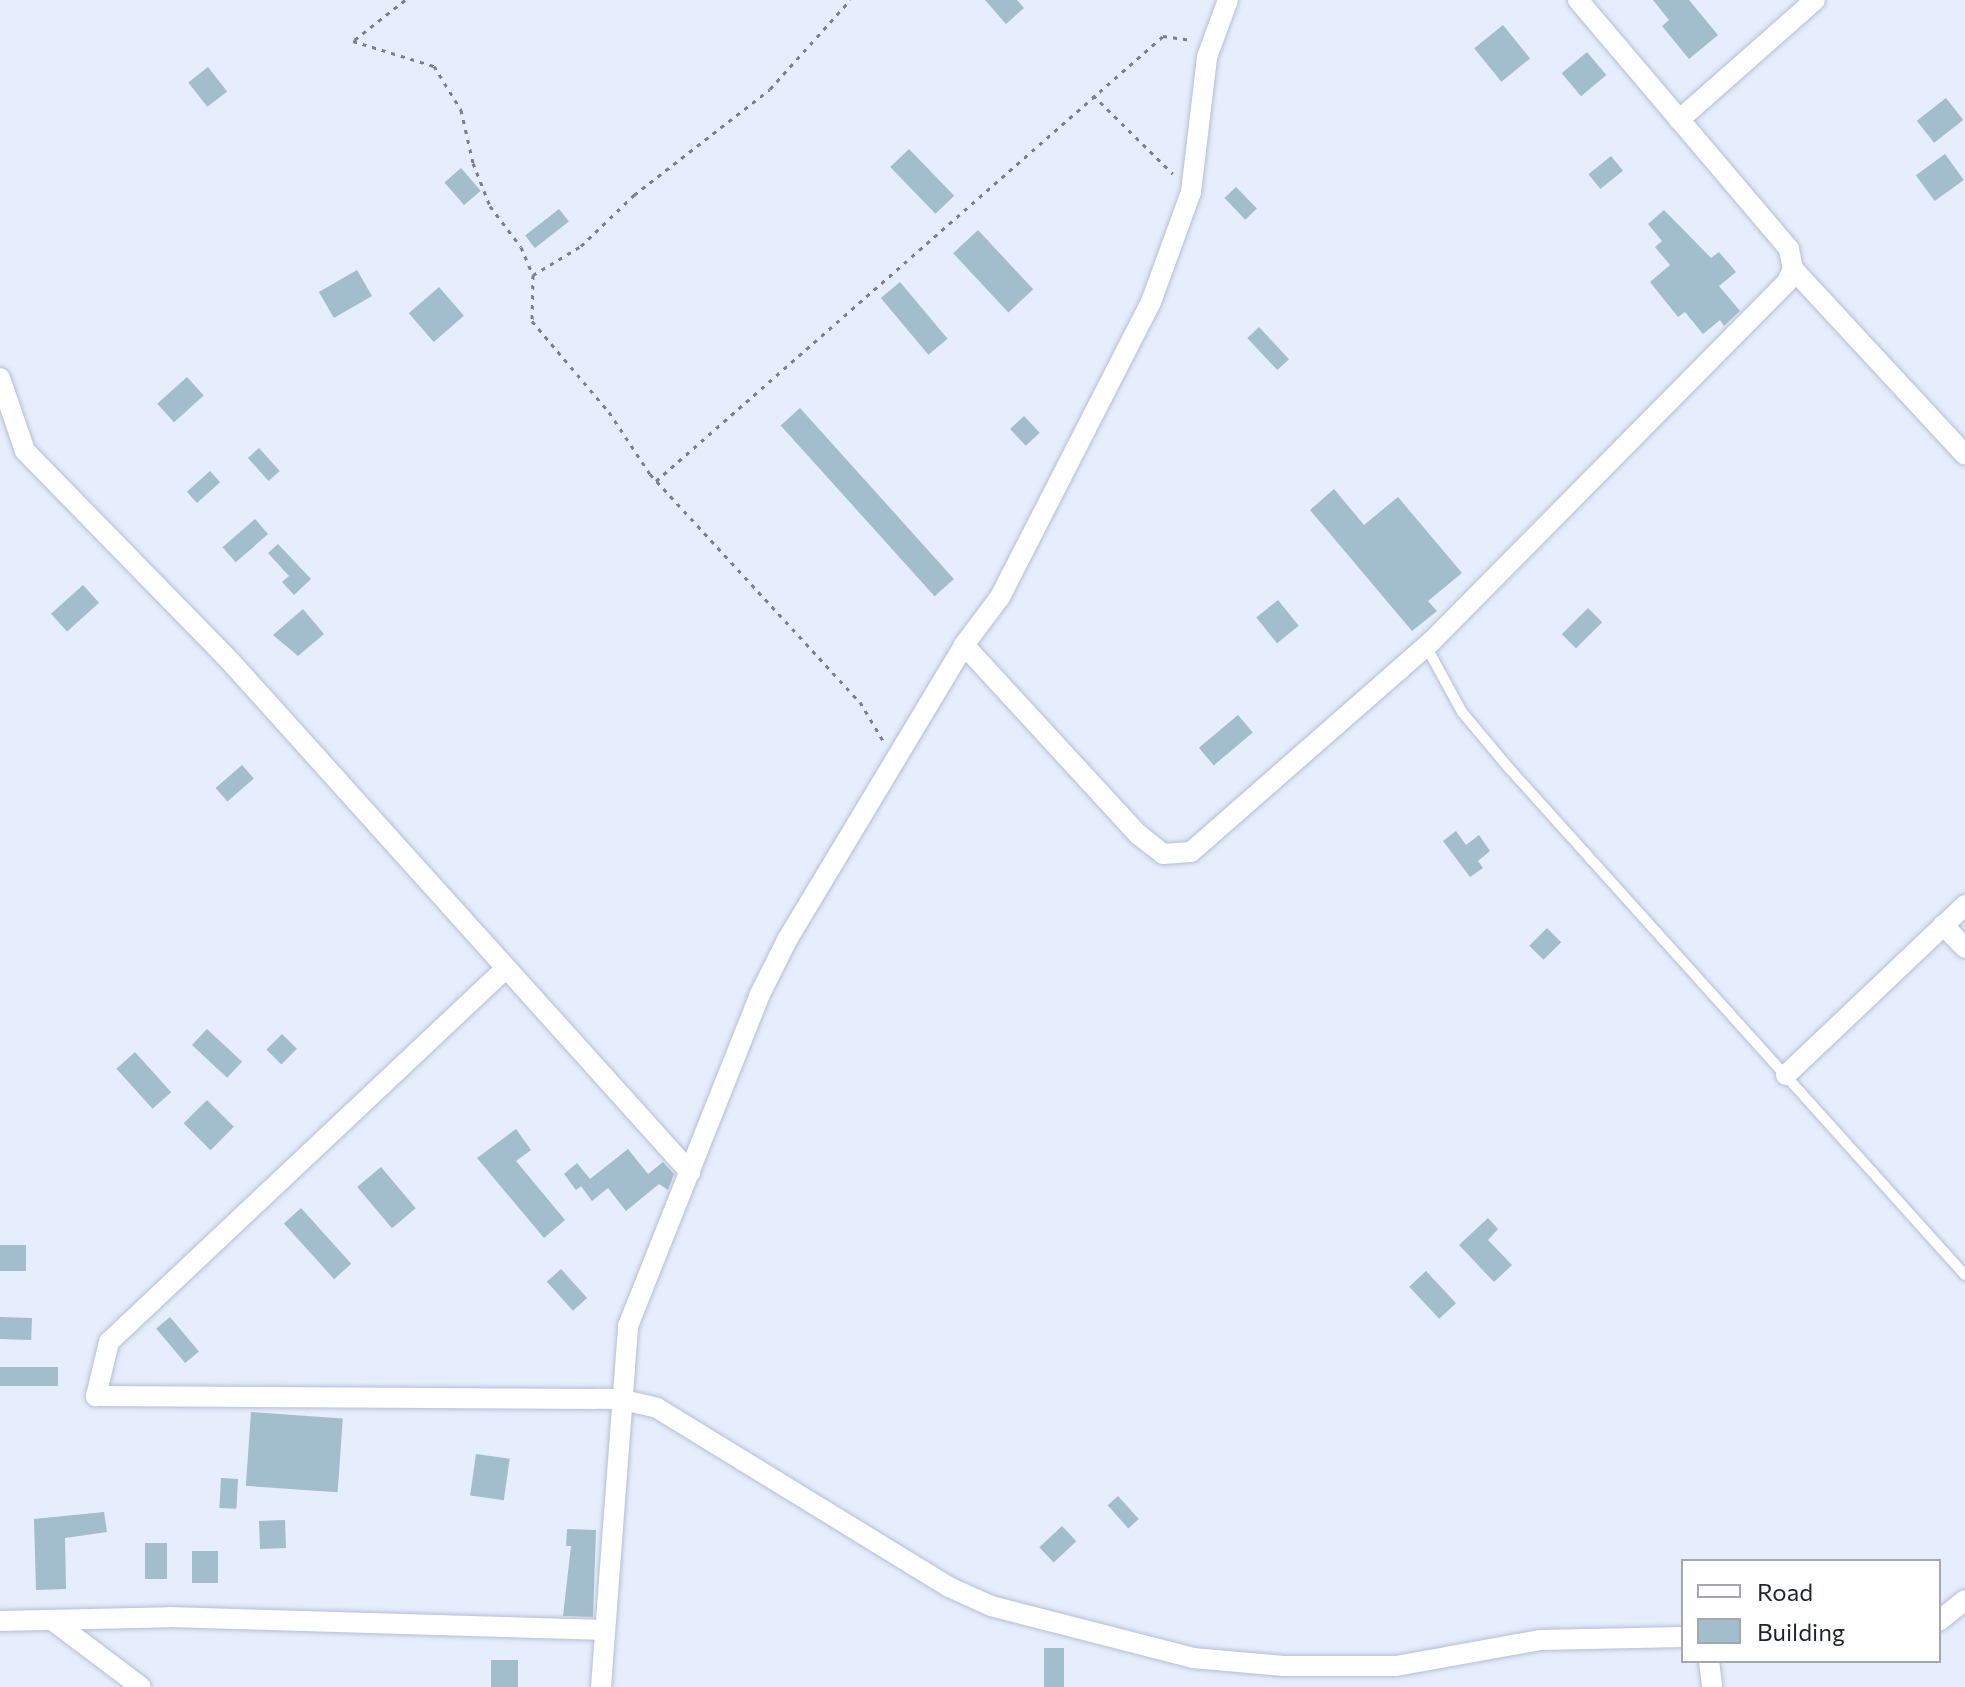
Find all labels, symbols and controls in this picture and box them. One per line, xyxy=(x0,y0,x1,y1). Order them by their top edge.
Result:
legend xyxy=(1681,1559,1941,1663)
text: Road xyxy=(1757,1577,1813,1606)
text: Building xyxy=(1757,1617,1845,1646)

